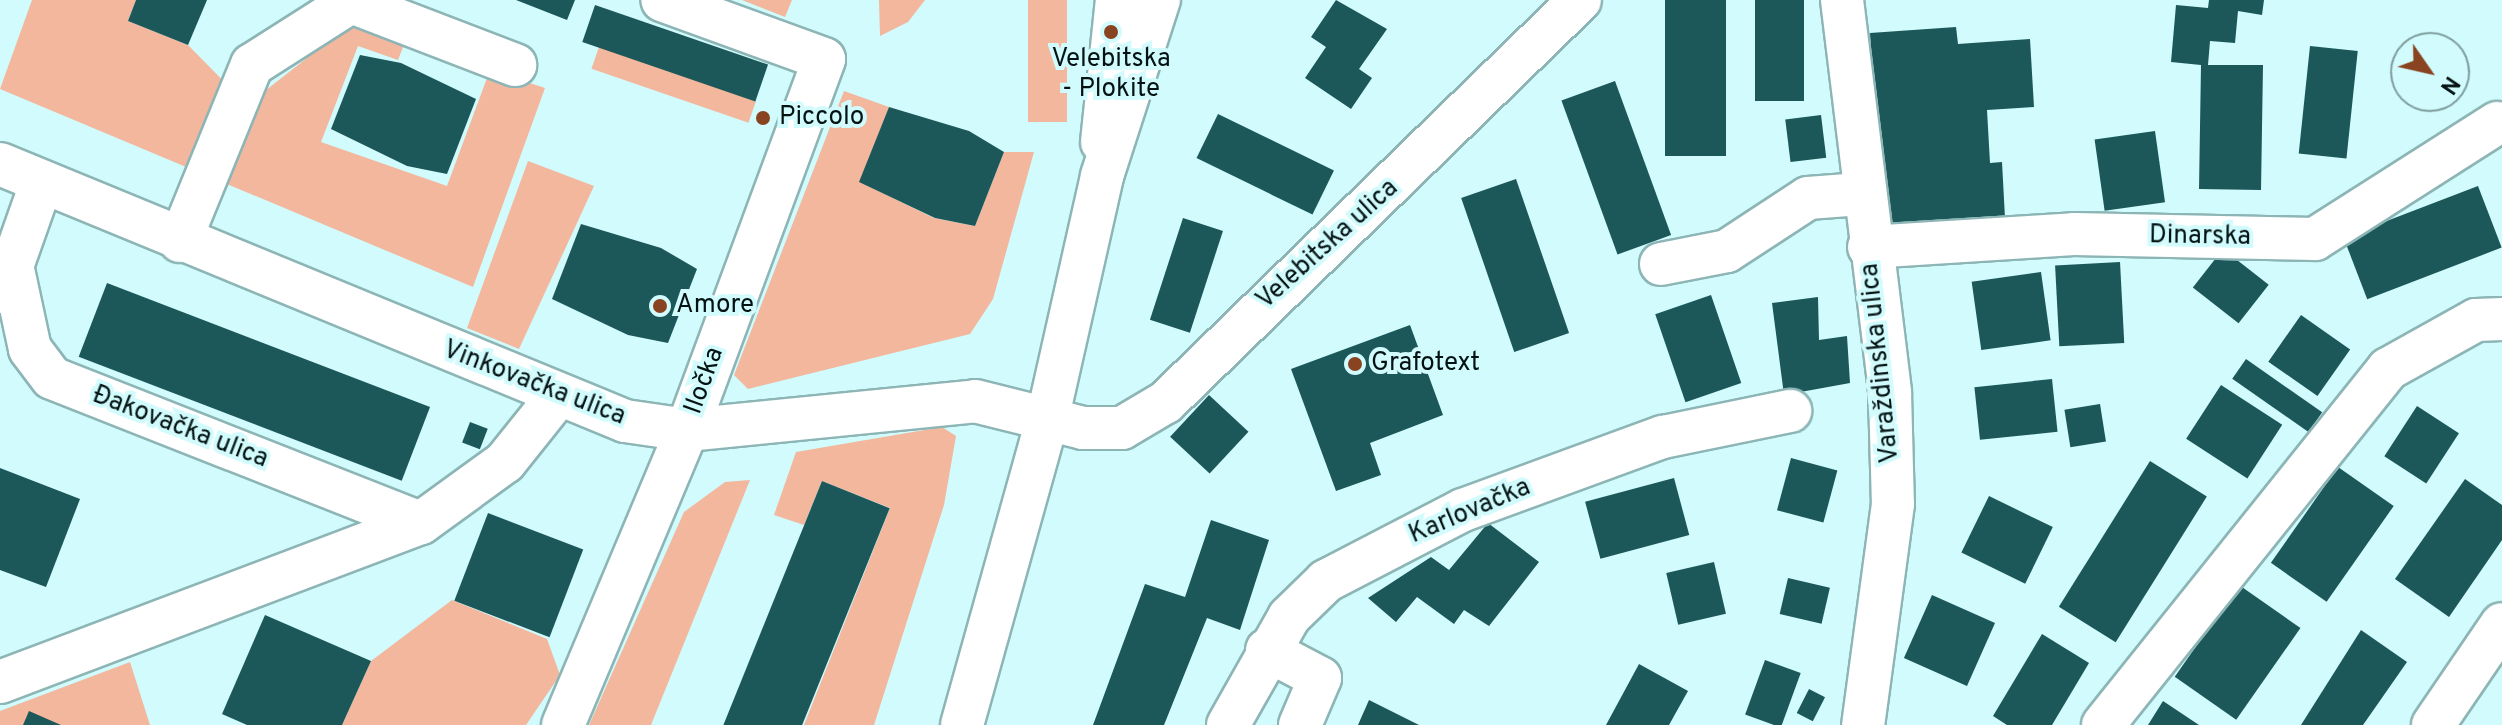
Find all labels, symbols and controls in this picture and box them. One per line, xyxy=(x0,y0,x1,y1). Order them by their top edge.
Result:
marker: Velebitska - Plokite xyxy=(1102,23,1120,41)
north arrow xyxy=(2390,32,2470,112)
place label: Velebitska - Plokite xyxy=(1051,44,1171,106)
text: N xyxy=(2433,70,2464,99)
place label: Piccolo xyxy=(779,102,864,134)
marker: Piccolo xyxy=(754,109,772,127)
street label: Velebitska ulica xyxy=(1251,173,1405,317)
street label: Dinarska xyxy=(2149,221,2251,253)
street label: Varaždinska ulica xyxy=(1855,262,1907,464)
place label: Amore xyxy=(676,290,754,322)
marker: Amore xyxy=(651,297,669,315)
street label: Vinkovačka ulica xyxy=(438,335,630,433)
street label: Iločka xyxy=(679,343,731,419)
place label: Grafotext xyxy=(1371,348,1480,380)
marker: Grafotext xyxy=(1346,355,1364,373)
street label: Đakovačka ulica xyxy=(88,380,272,476)
street label: Karlovačka xyxy=(1405,472,1535,552)

